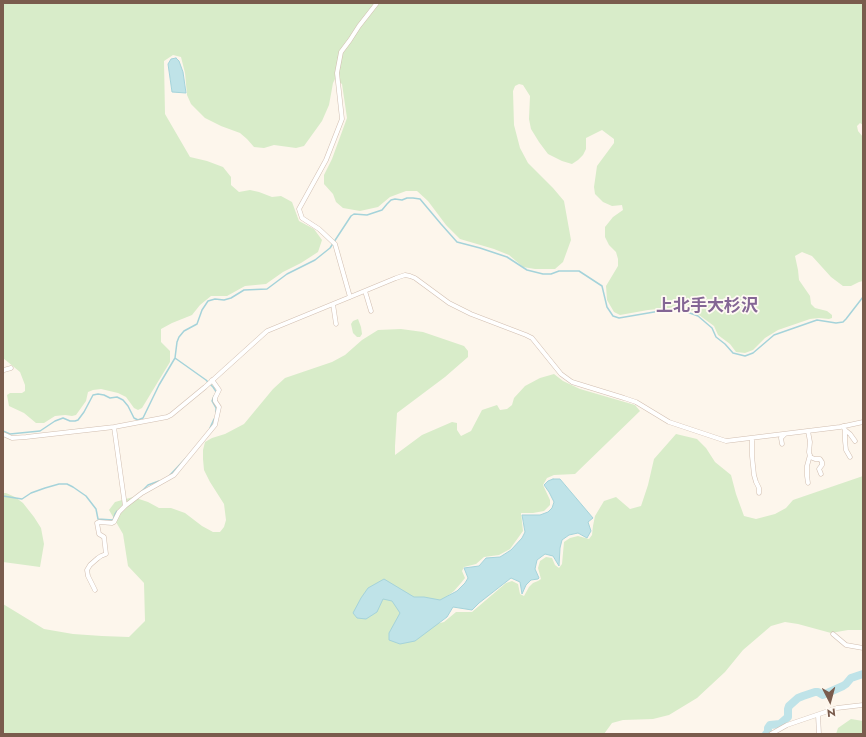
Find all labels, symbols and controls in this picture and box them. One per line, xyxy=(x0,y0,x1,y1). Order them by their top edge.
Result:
district label: 上北手大杉沢 xyxy=(656,297,758,317)
north arrow xyxy=(810,681,850,721)
text: N xyxy=(826,705,836,721)

